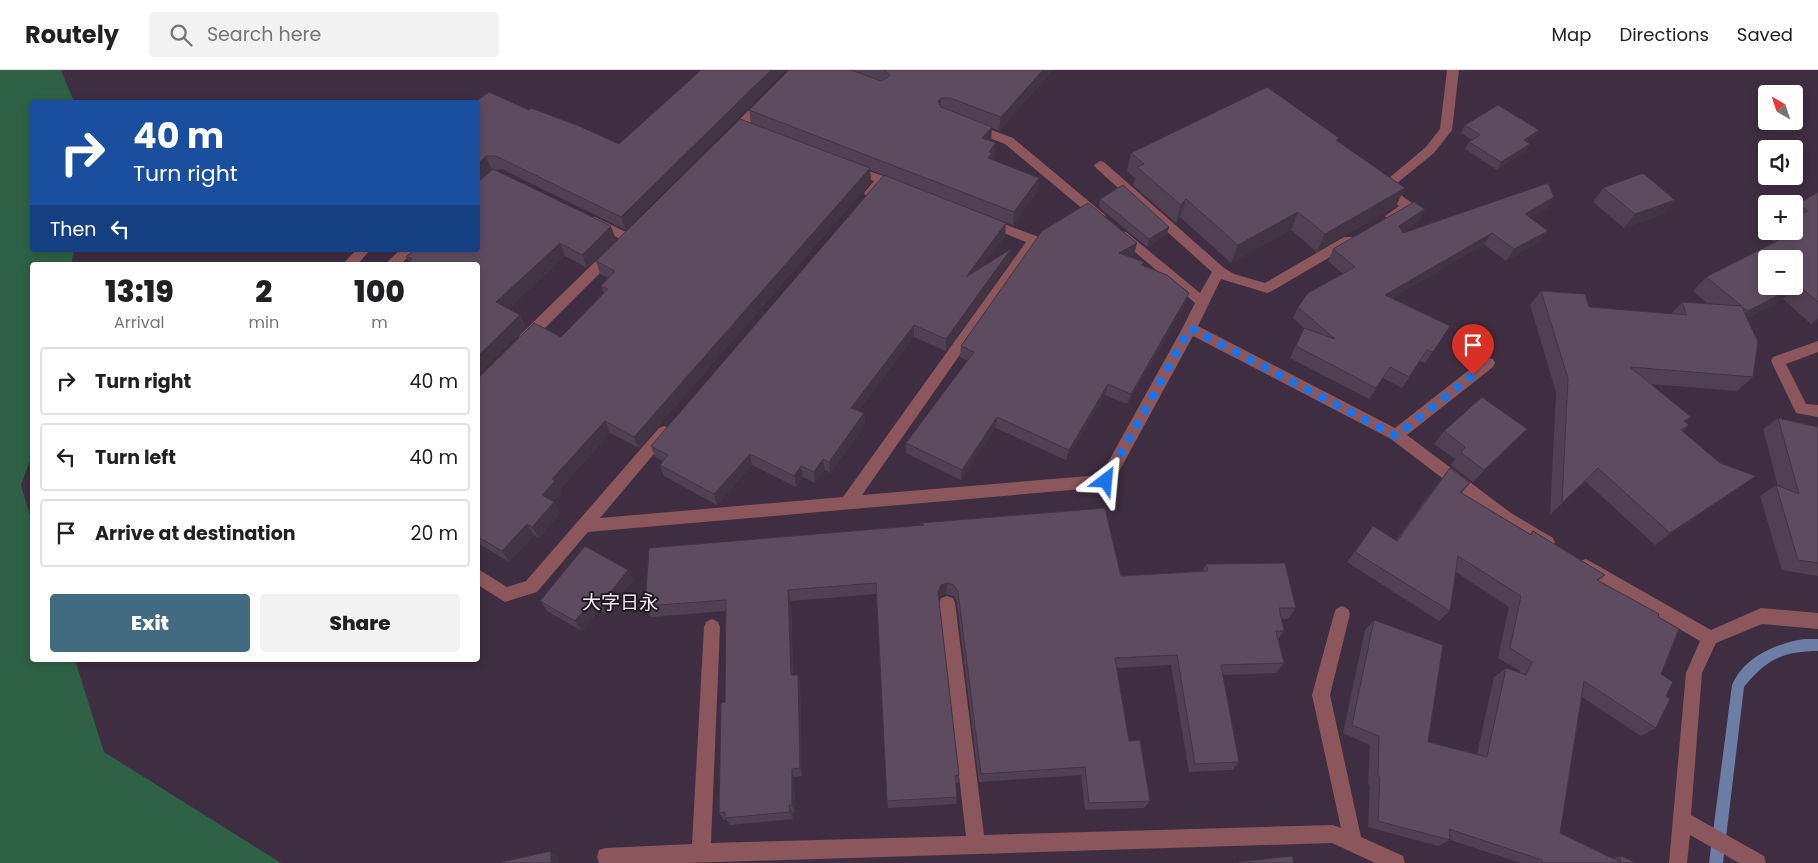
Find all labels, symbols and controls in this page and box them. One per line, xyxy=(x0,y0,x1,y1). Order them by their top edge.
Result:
search box xyxy=(149,12,499,57)
text: Routely xyxy=(25,18,119,51)
icon: search xyxy=(167,21,195,49)
text: Search here xyxy=(207,21,321,48)
text: Map xyxy=(1552,22,1591,47)
text: Directions xyxy=(1619,22,1709,47)
text: Saved xyxy=(1737,22,1793,47)
north arrow xyxy=(1758,85,1802,130)
map controls xyxy=(1758,85,1803,295)
text: 40 m xyxy=(133,111,224,160)
icon: right xyxy=(50,120,115,185)
button: sound xyxy=(1758,140,1803,185)
text: Turn right xyxy=(133,158,238,189)
button: + xyxy=(1758,195,1803,240)
icon: left xyxy=(106,215,134,243)
text: Then xyxy=(50,216,96,243)
button: − xyxy=(1758,250,1803,295)
text: 13:19 xyxy=(105,270,174,313)
text: 2 xyxy=(255,270,272,313)
text: 100 xyxy=(354,270,405,313)
text: Arrival xyxy=(114,311,164,334)
text: min xyxy=(249,311,279,334)
text: m xyxy=(371,311,388,334)
pin xyxy=(1452,324,1494,375)
icon: arrive xyxy=(1459,331,1487,359)
icon: right xyxy=(52,367,80,395)
text: Turn right xyxy=(95,368,191,395)
text: 40 m xyxy=(409,368,458,395)
icon: left xyxy=(52,443,80,471)
text: Turn left xyxy=(95,444,176,471)
text: 40 m xyxy=(409,444,458,471)
position arrow xyxy=(1079,454,1131,506)
icon: arrive xyxy=(52,519,80,547)
text: Arrive at destination xyxy=(95,520,296,547)
text: 20 m xyxy=(410,520,458,547)
district label: 大字日永 xyxy=(582,589,658,616)
button: Exit xyxy=(50,594,250,652)
button: Share xyxy=(260,594,460,652)

